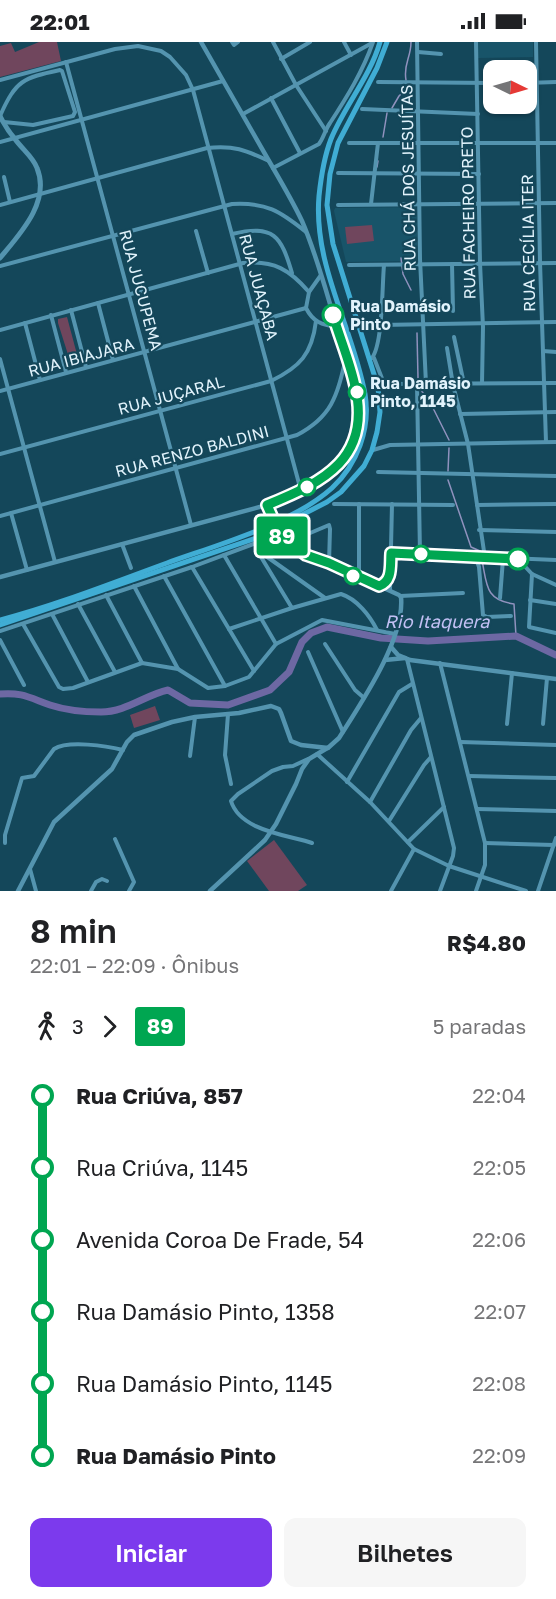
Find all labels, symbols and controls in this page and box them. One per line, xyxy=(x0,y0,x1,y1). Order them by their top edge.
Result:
text: 22:01 xyxy=(30,8,90,35)
north arrow xyxy=(483,60,537,114)
map controls xyxy=(483,60,537,114)
street label: RUA CHÁ DOS JESUÍTAS xyxy=(396,84,420,272)
street label: RUA FACHEIRO PRETO xyxy=(456,126,480,300)
street label: RUA CECÍLIA ITER xyxy=(517,174,539,312)
street label: RUA JUCUPEMA xyxy=(115,227,167,353)
street label: RUA JUAÇABA xyxy=(235,232,283,343)
place label: Rua Damásio Pinto xyxy=(350,296,451,334)
marker: Rua Damásio Pinto xyxy=(322,304,344,326)
street label: RUA IBIAJARA xyxy=(26,333,137,381)
street label: RUA JUÇARAL xyxy=(116,371,226,419)
place label: Rua Damásio Pinto, 1145 xyxy=(370,373,471,411)
marker: Rua Damásio Pinto, 1145 xyxy=(348,383,366,401)
street label: RUA RENZO BALDINI xyxy=(113,421,271,481)
unlabelled marker xyxy=(298,478,316,496)
line badge: 89 xyxy=(255,516,309,556)
text: 89 xyxy=(269,523,295,549)
unlabelled marker xyxy=(412,545,430,563)
unlabelled marker xyxy=(507,548,529,570)
unlabelled marker xyxy=(344,567,362,585)
water label: Rio Itaquera xyxy=(385,610,490,632)
text: 8 min xyxy=(30,911,117,950)
text: R$4.80 xyxy=(447,929,526,956)
text: 22:01 – 22:09 · Ônibus xyxy=(30,953,239,977)
icon: walk xyxy=(30,1010,63,1043)
icon: forward xyxy=(93,1010,126,1043)
text: 89 xyxy=(147,1013,173,1039)
text: 3 xyxy=(72,1014,84,1038)
text: 5 paradas xyxy=(433,1014,526,1038)
text: Rua Criúva, 857 xyxy=(76,1082,243,1109)
text: 22:04 xyxy=(472,1083,526,1107)
text: Rua Criúva, 1145 xyxy=(76,1154,248,1181)
text: 22:05 xyxy=(473,1155,526,1179)
text: Avenida Coroa De Frade, 54 xyxy=(76,1226,364,1253)
text: 22:06 xyxy=(472,1227,526,1251)
text: Rua Damásio Pinto, 1358 xyxy=(76,1298,335,1325)
text: 22:07 xyxy=(474,1299,526,1323)
text: Rua Damásio Pinto, 1145 xyxy=(76,1370,333,1397)
text: 22:08 xyxy=(472,1371,526,1395)
text: Rua Damásio Pinto xyxy=(76,1442,276,1469)
text: 22:09 xyxy=(472,1443,526,1467)
button: Iniciar xyxy=(30,1518,272,1587)
button: Bilhetes xyxy=(284,1518,526,1587)

